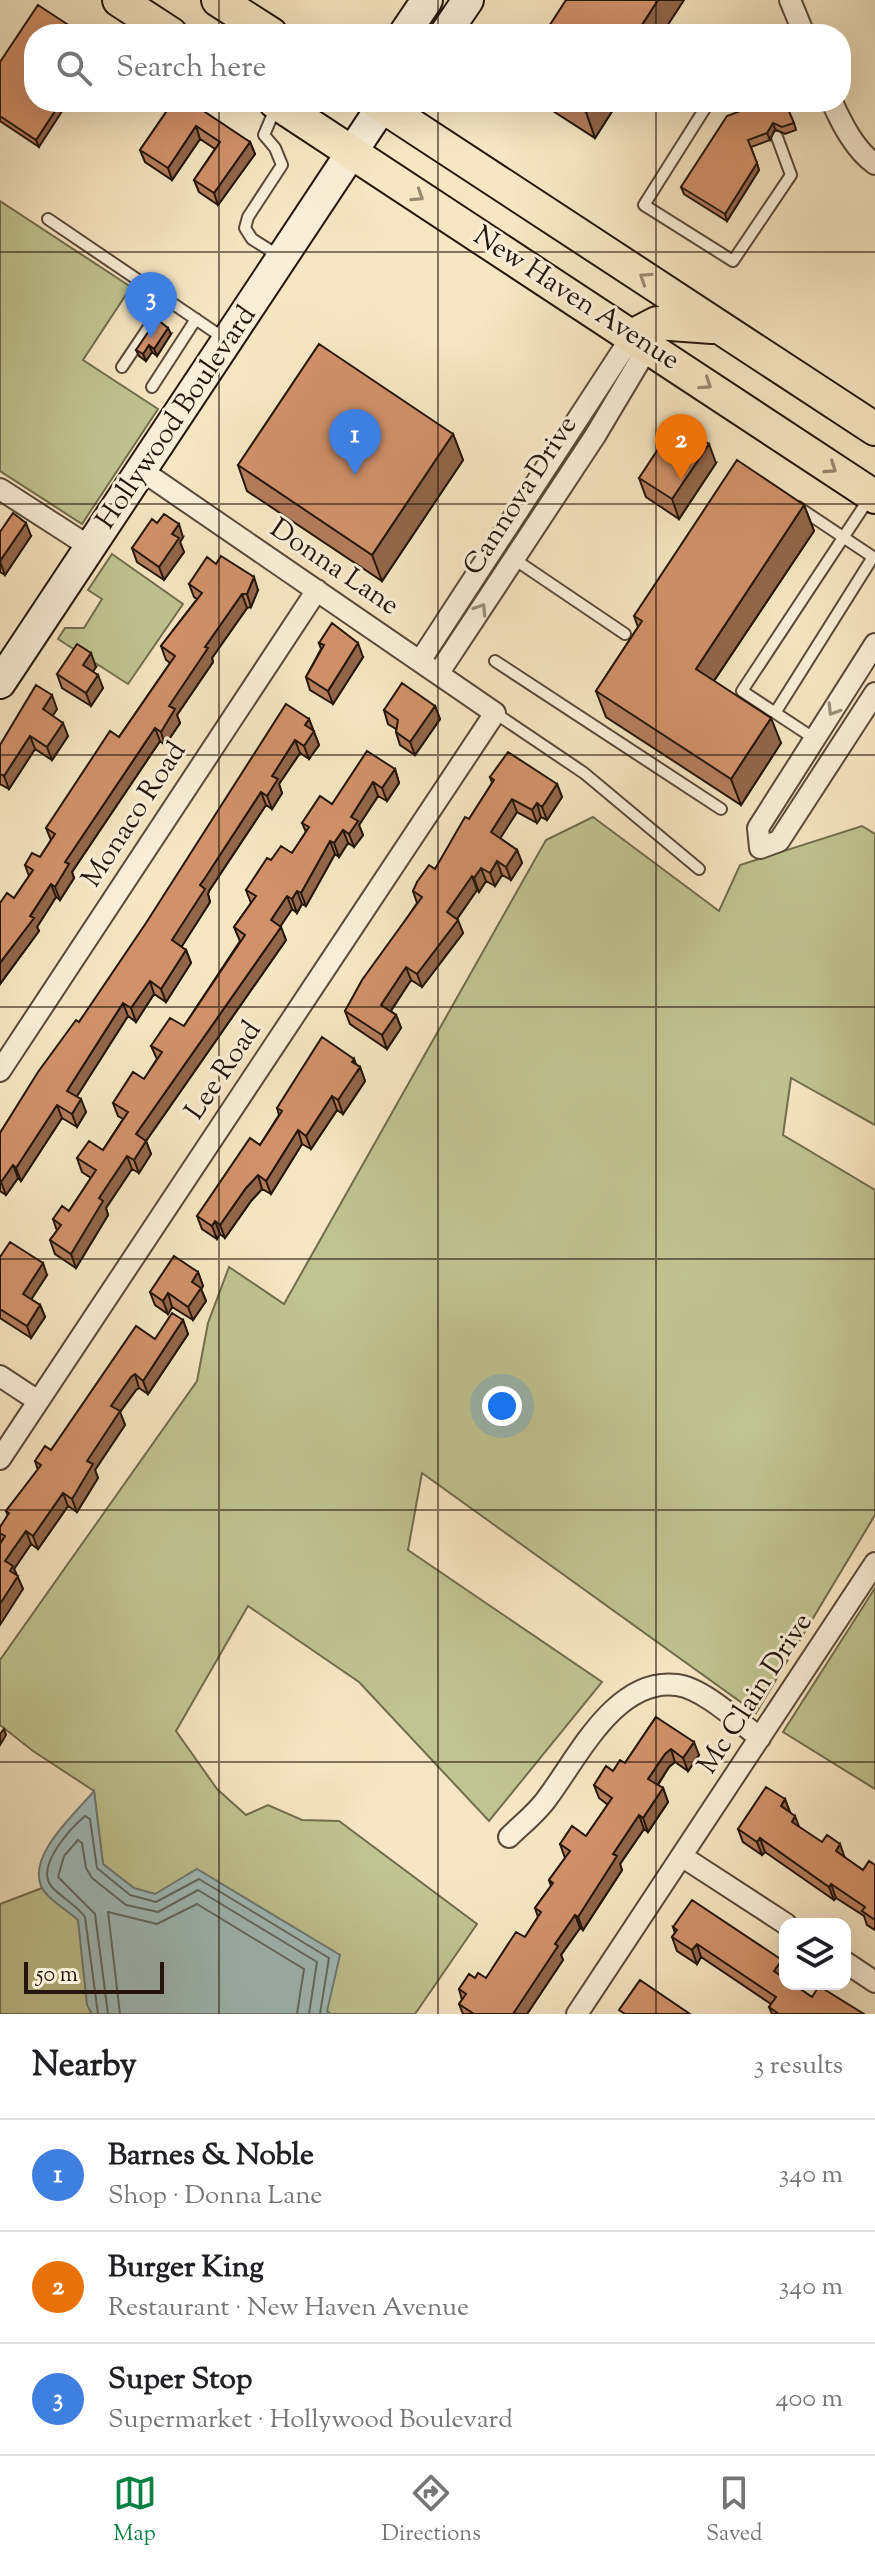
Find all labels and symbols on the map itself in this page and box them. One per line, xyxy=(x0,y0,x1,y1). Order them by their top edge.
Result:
one-way arrow xyxy=(409,186,424,201)
street label: New Haven Avenue xyxy=(465,217,687,381)
pin: 3 xyxy=(125,272,177,338)
one-way arrow xyxy=(640,273,654,288)
street label: Hollywood Boulevard xyxy=(87,298,267,538)
one-way arrow xyxy=(697,375,711,390)
street label: Cannova Drive xyxy=(454,408,588,584)
pin: 1 xyxy=(329,409,381,475)
pin: 2 xyxy=(655,414,707,480)
one-way arrow xyxy=(822,458,837,473)
street label: Donna Lane xyxy=(261,510,407,626)
one-way arrow xyxy=(471,603,486,617)
one-way arrow xyxy=(828,701,843,716)
street label: Monaco Road xyxy=(73,734,197,896)
street label: Lee Road xyxy=(176,1013,272,1129)
your location xyxy=(482,1386,522,1426)
street label: Mc Clain Drive xyxy=(689,1605,823,1783)
scale bar xyxy=(24,1958,164,1994)

